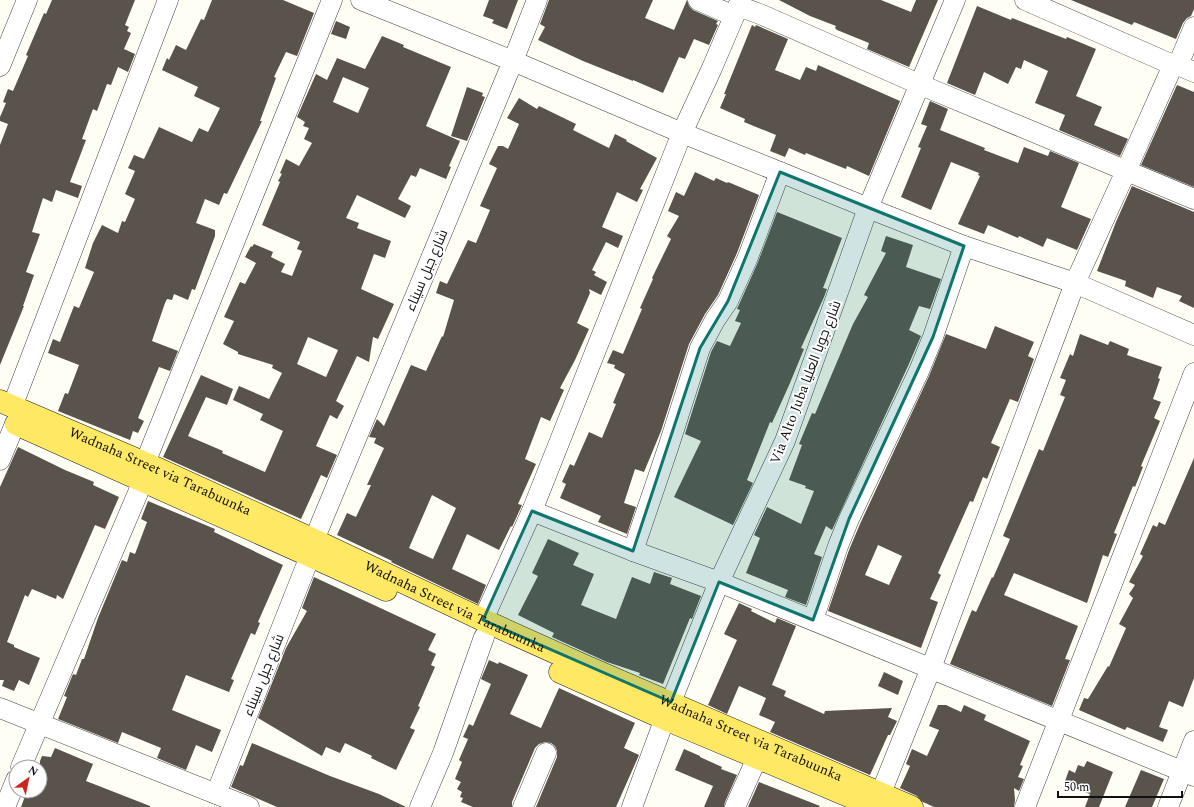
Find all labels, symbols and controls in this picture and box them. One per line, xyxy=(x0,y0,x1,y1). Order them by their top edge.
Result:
street label: شارع جبل سيناء xyxy=(400,226,453,315)
street label: Via Alto Juba شارع جوبا العليا xyxy=(764,297,846,467)
street label: Wadnaha Street via Tarabuunka xyxy=(66,422,255,521)
street label: Wadnaha Street via Tarabuunka xyxy=(361,555,549,658)
street label: شارع جبل سيناء xyxy=(237,631,290,720)
street label: Wadnaha Street via Tarabuunka xyxy=(656,689,846,787)
north arrow xyxy=(8,759,48,799)
text: N xyxy=(25,761,42,781)
scale bar xyxy=(1058,773,1182,799)
text: 50 m xyxy=(1064,778,1089,797)

